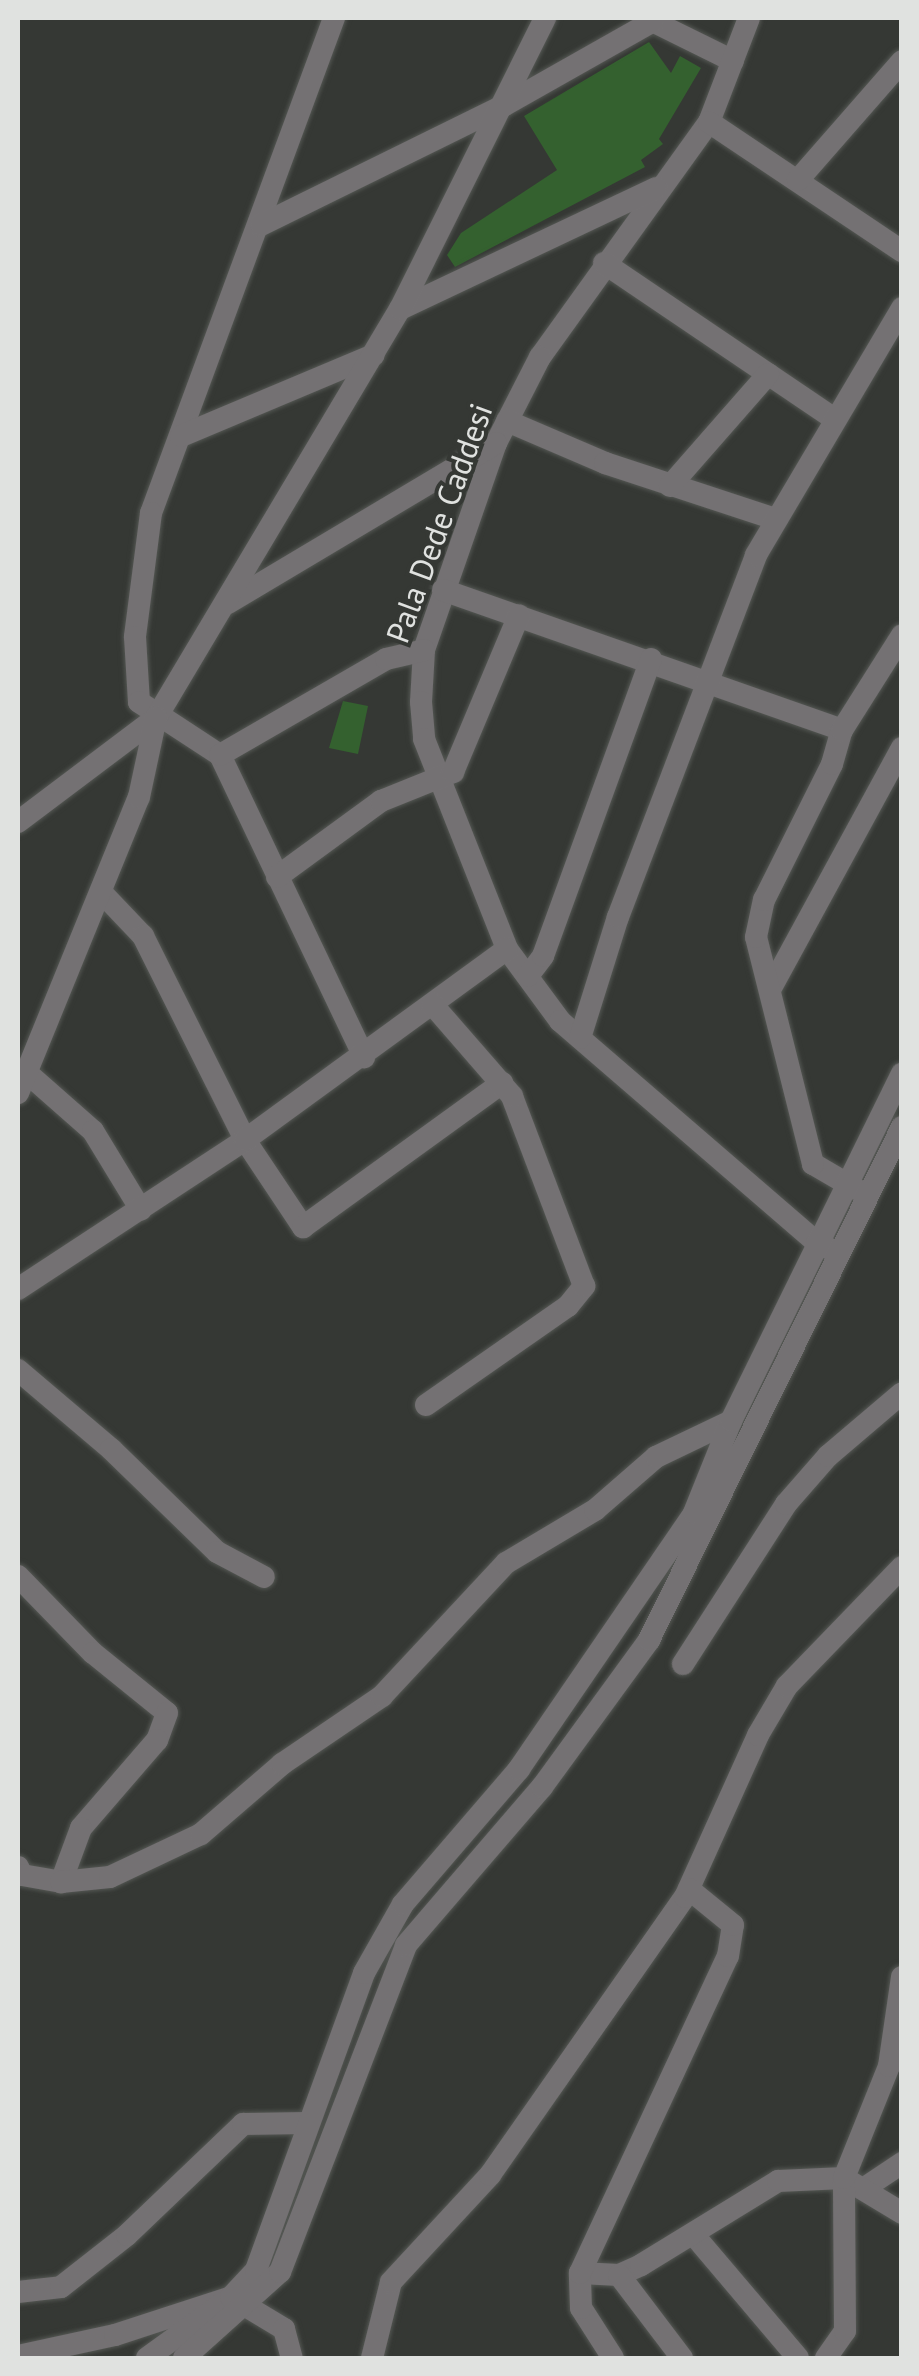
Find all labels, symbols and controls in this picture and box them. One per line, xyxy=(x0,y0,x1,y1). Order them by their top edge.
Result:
street label: Pala Dede Caddesi xyxy=(378,398,500,648)

